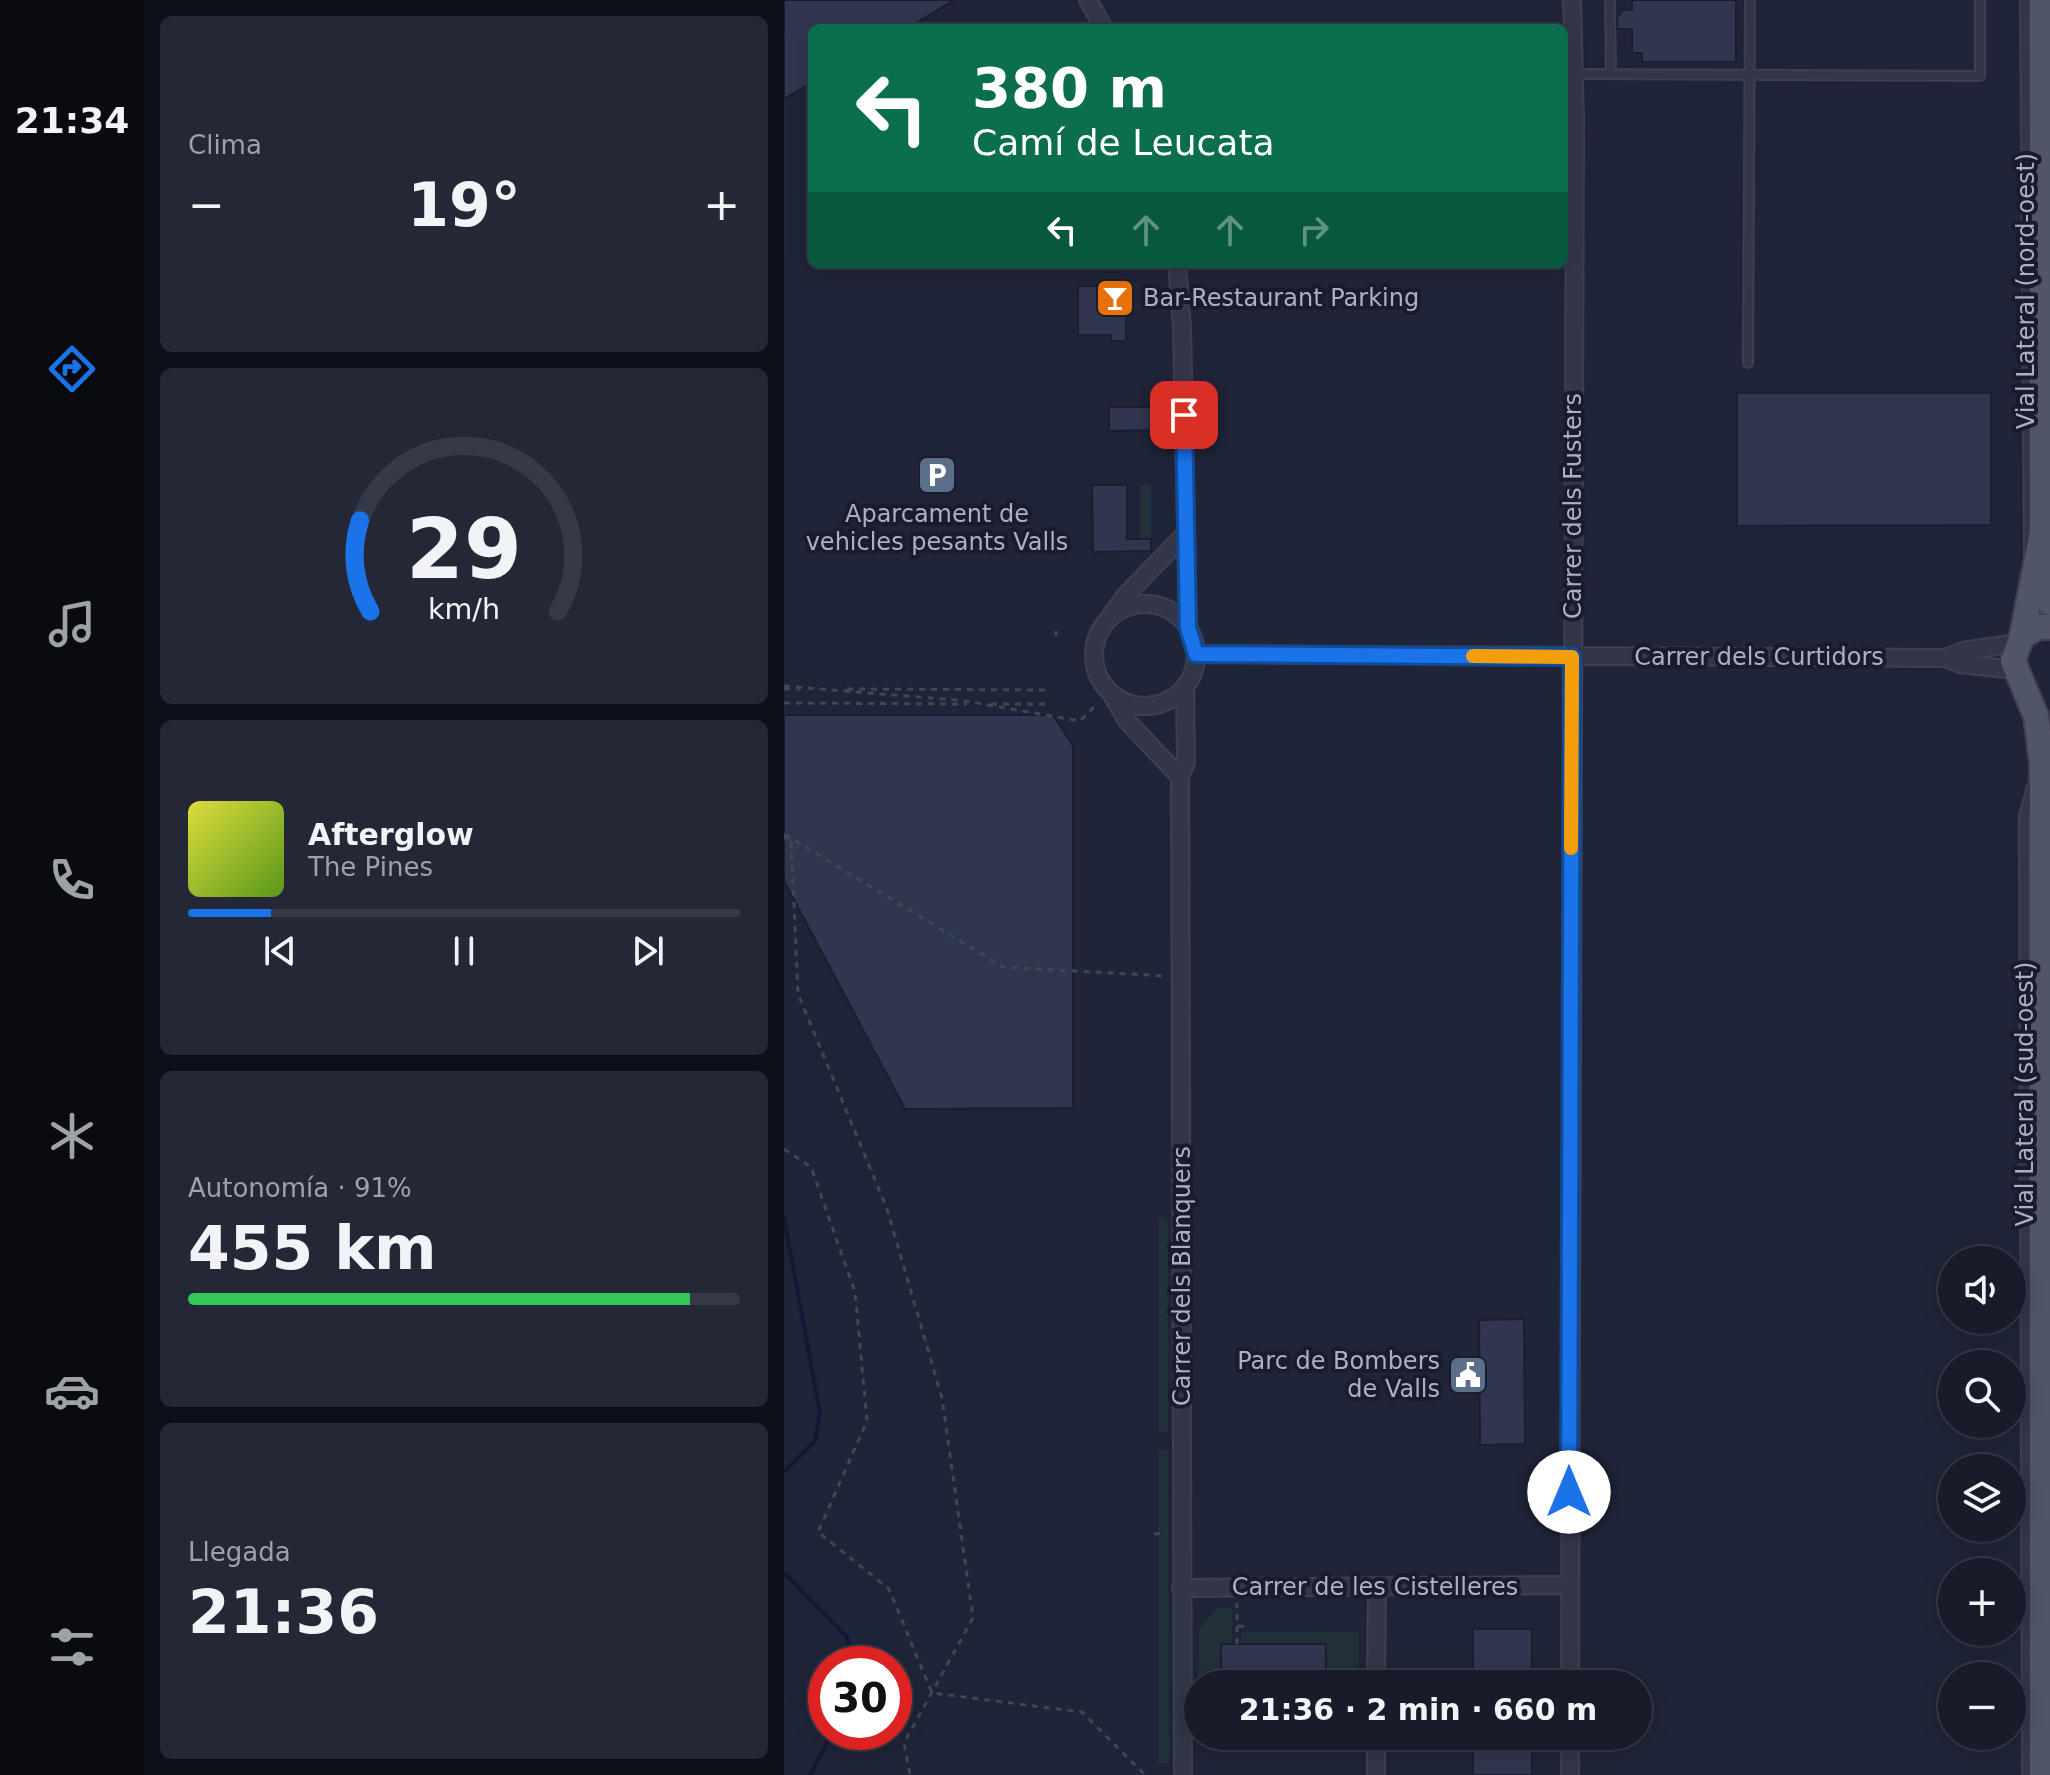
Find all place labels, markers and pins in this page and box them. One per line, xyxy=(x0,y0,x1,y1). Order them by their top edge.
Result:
bar icon: Bar-Restaurant Parking xyxy=(1094,277,1136,319)
place label: Bar-Restaurant Parking xyxy=(1143,284,1419,312)
pin xyxy=(1150,381,1218,449)
parking icon: Aparcament de vehicles pesants Valls xyxy=(916,454,958,496)
place label: Aparcament de vehicles pesants Valls xyxy=(806,500,1068,556)
place label: Parc de Bombers de Valls xyxy=(1237,1347,1440,1403)
public building icon: Parc de Bombers de Valls xyxy=(1447,1354,1489,1396)

